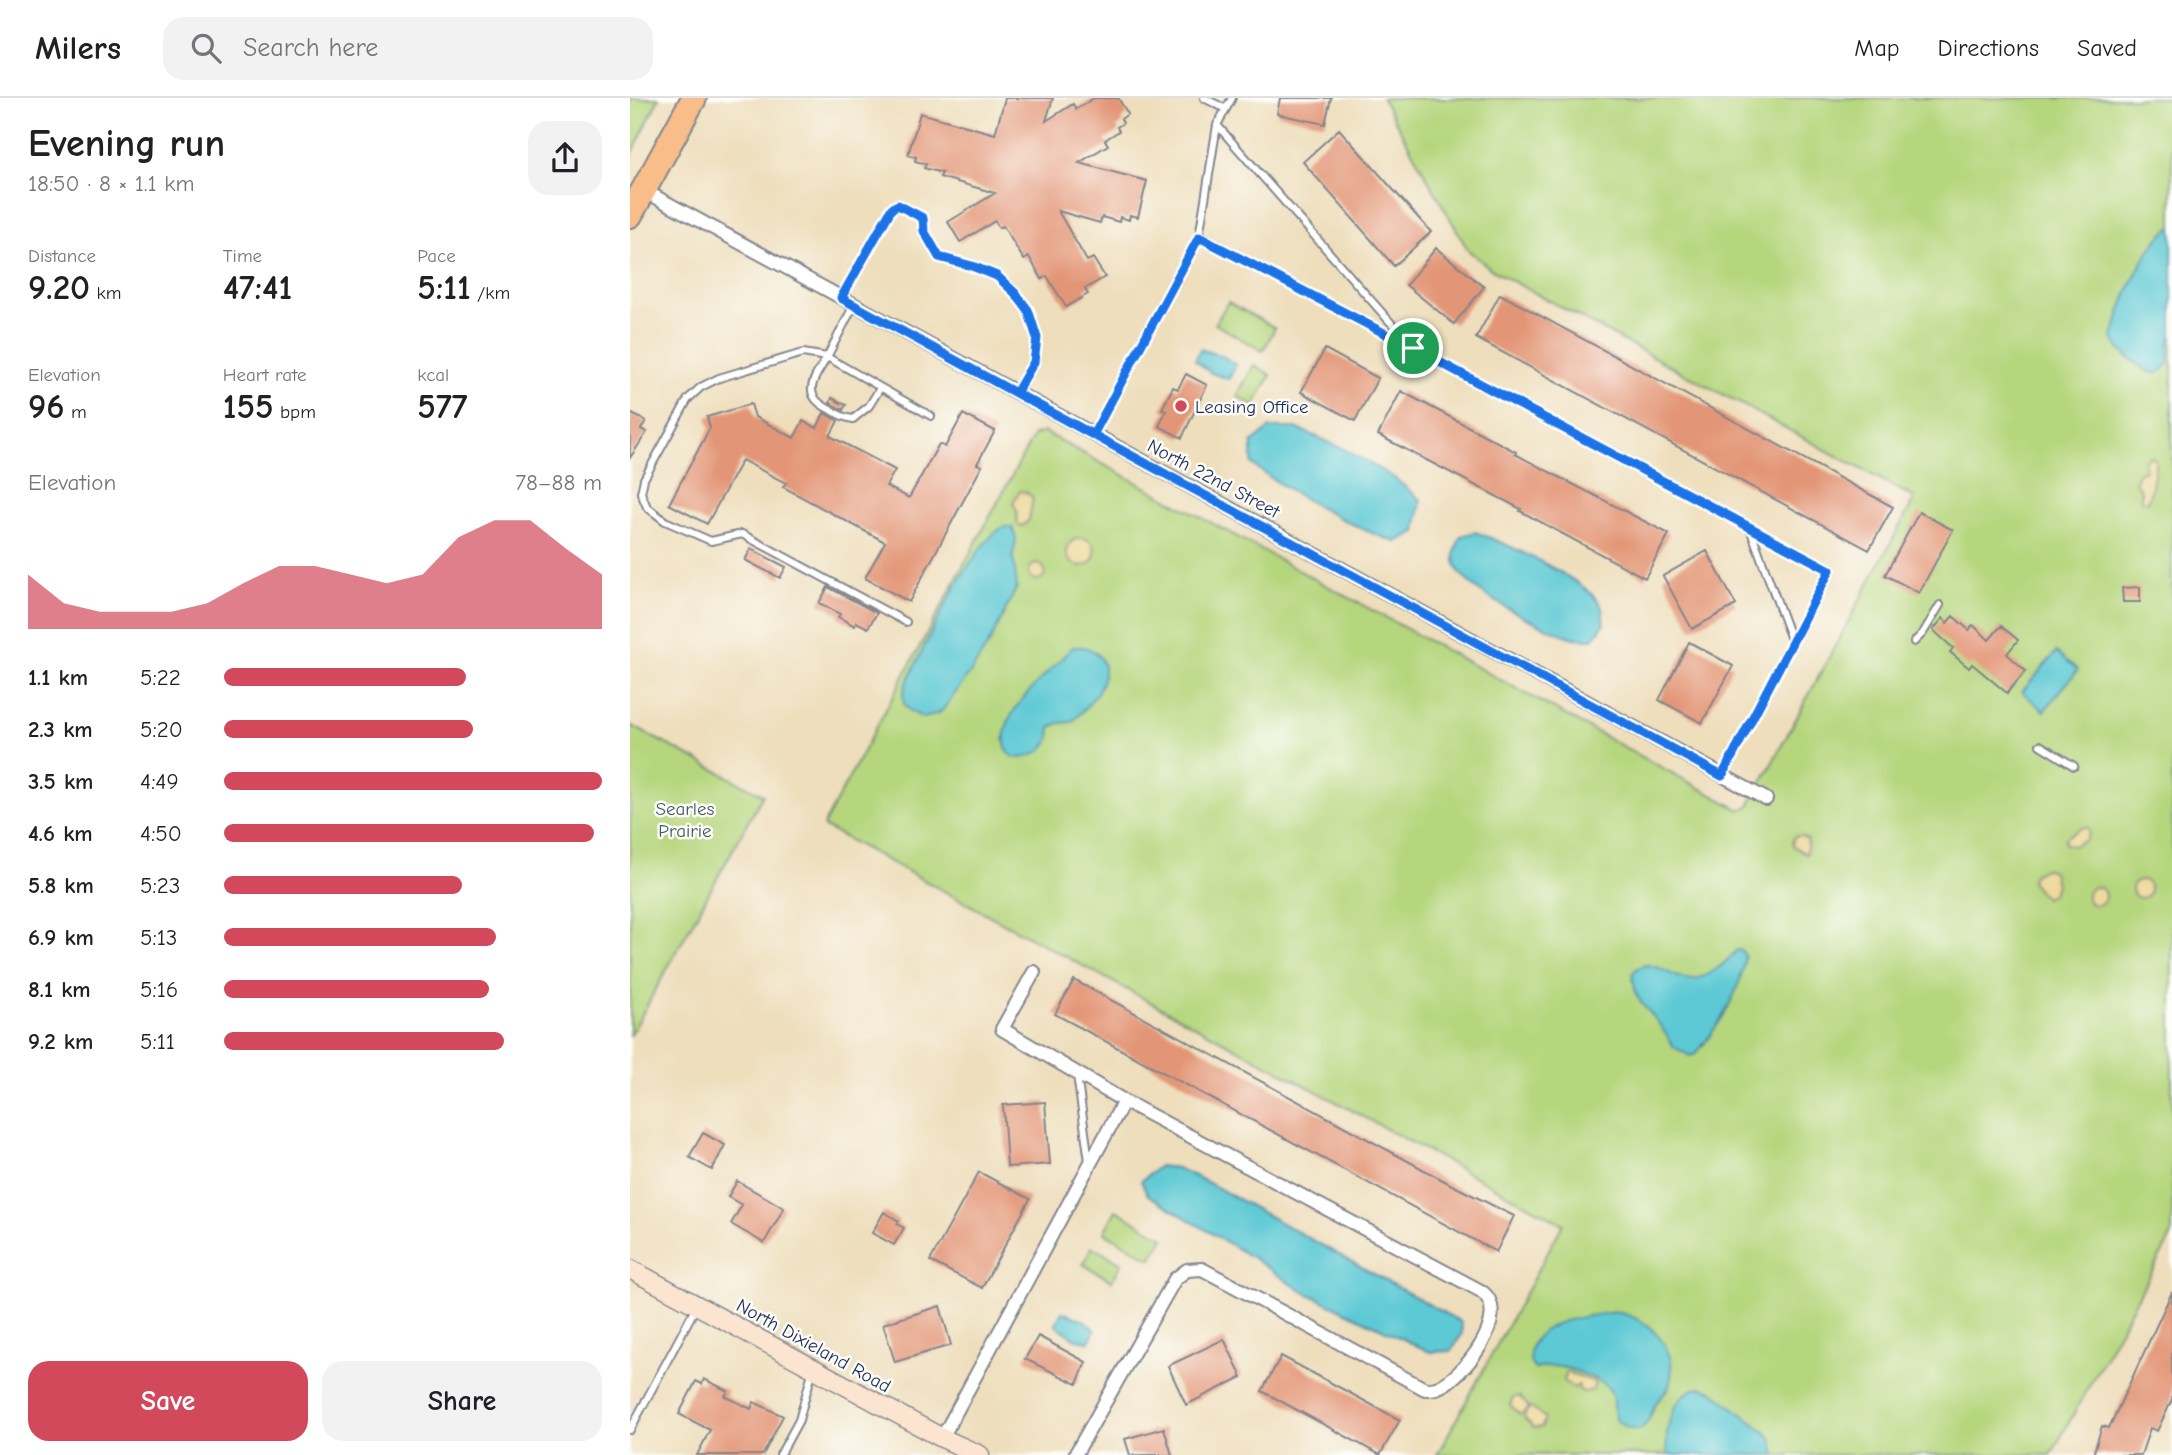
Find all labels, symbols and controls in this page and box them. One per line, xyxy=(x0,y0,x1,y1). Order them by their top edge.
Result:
search box xyxy=(163,17,653,80)
text: Milers xyxy=(35,29,121,67)
icon: search xyxy=(187,29,225,67)
text: Search here xyxy=(243,33,378,63)
text: Map xyxy=(1854,34,1900,62)
text: Directions xyxy=(1938,34,2039,62)
text: Saved xyxy=(2077,34,2137,62)
button: share xyxy=(528,121,602,195)
text: Evening run xyxy=(28,122,225,166)
text: 18:50 · 8 × 1.1 km xyxy=(28,170,194,197)
text: Distance xyxy=(28,245,96,267)
text: Time xyxy=(223,245,262,267)
text: Pace xyxy=(417,245,456,267)
text: 9.20 xyxy=(28,267,90,308)
text: 47:41 xyxy=(223,267,292,308)
text: 5:11 xyxy=(417,267,471,308)
text: km xyxy=(90,282,121,304)
text: /km xyxy=(471,282,510,304)
pin xyxy=(1383,318,1443,378)
icon: arrive xyxy=(1394,329,1432,367)
text: Elevation xyxy=(28,364,101,386)
text: Heart rate xyxy=(223,364,306,386)
text: kcal xyxy=(417,364,449,386)
text: 96 xyxy=(28,386,65,427)
text: 155 xyxy=(223,386,274,427)
text: 577 xyxy=(417,386,467,427)
place label: Leasing Office xyxy=(1195,396,1308,418)
marker: Leasing Office xyxy=(1173,398,1189,414)
text: m xyxy=(65,401,87,423)
text: bpm xyxy=(274,401,316,423)
street label: North 22nd Street xyxy=(1144,435,1284,523)
text: Elevation xyxy=(28,469,116,496)
text: 78–88 m xyxy=(515,469,602,496)
text: 1.1 km xyxy=(28,664,88,691)
text: 5:22 xyxy=(140,664,181,691)
text: 2.3 km xyxy=(28,716,93,743)
text: 5:20 xyxy=(140,716,183,743)
text: 3.5 km xyxy=(28,768,93,795)
text: 4:49 xyxy=(140,768,179,795)
park label: Searles Prairie xyxy=(656,798,715,842)
text: 4.6 km xyxy=(28,820,93,847)
text: 4:50 xyxy=(140,820,182,847)
text: 5.8 km xyxy=(28,872,94,899)
text: 5:23 xyxy=(140,872,180,899)
text: 6.9 km xyxy=(28,924,94,951)
text: 5:13 xyxy=(140,924,177,951)
text: 8.1 km xyxy=(28,976,91,1003)
text: 5:16 xyxy=(140,976,178,1003)
text: 9.2 km xyxy=(28,1028,93,1055)
text: 5:11 xyxy=(140,1028,175,1055)
street label: North Dixieland Road xyxy=(733,1294,895,1397)
button: Save xyxy=(28,1361,308,1441)
button: Share xyxy=(322,1361,602,1441)

